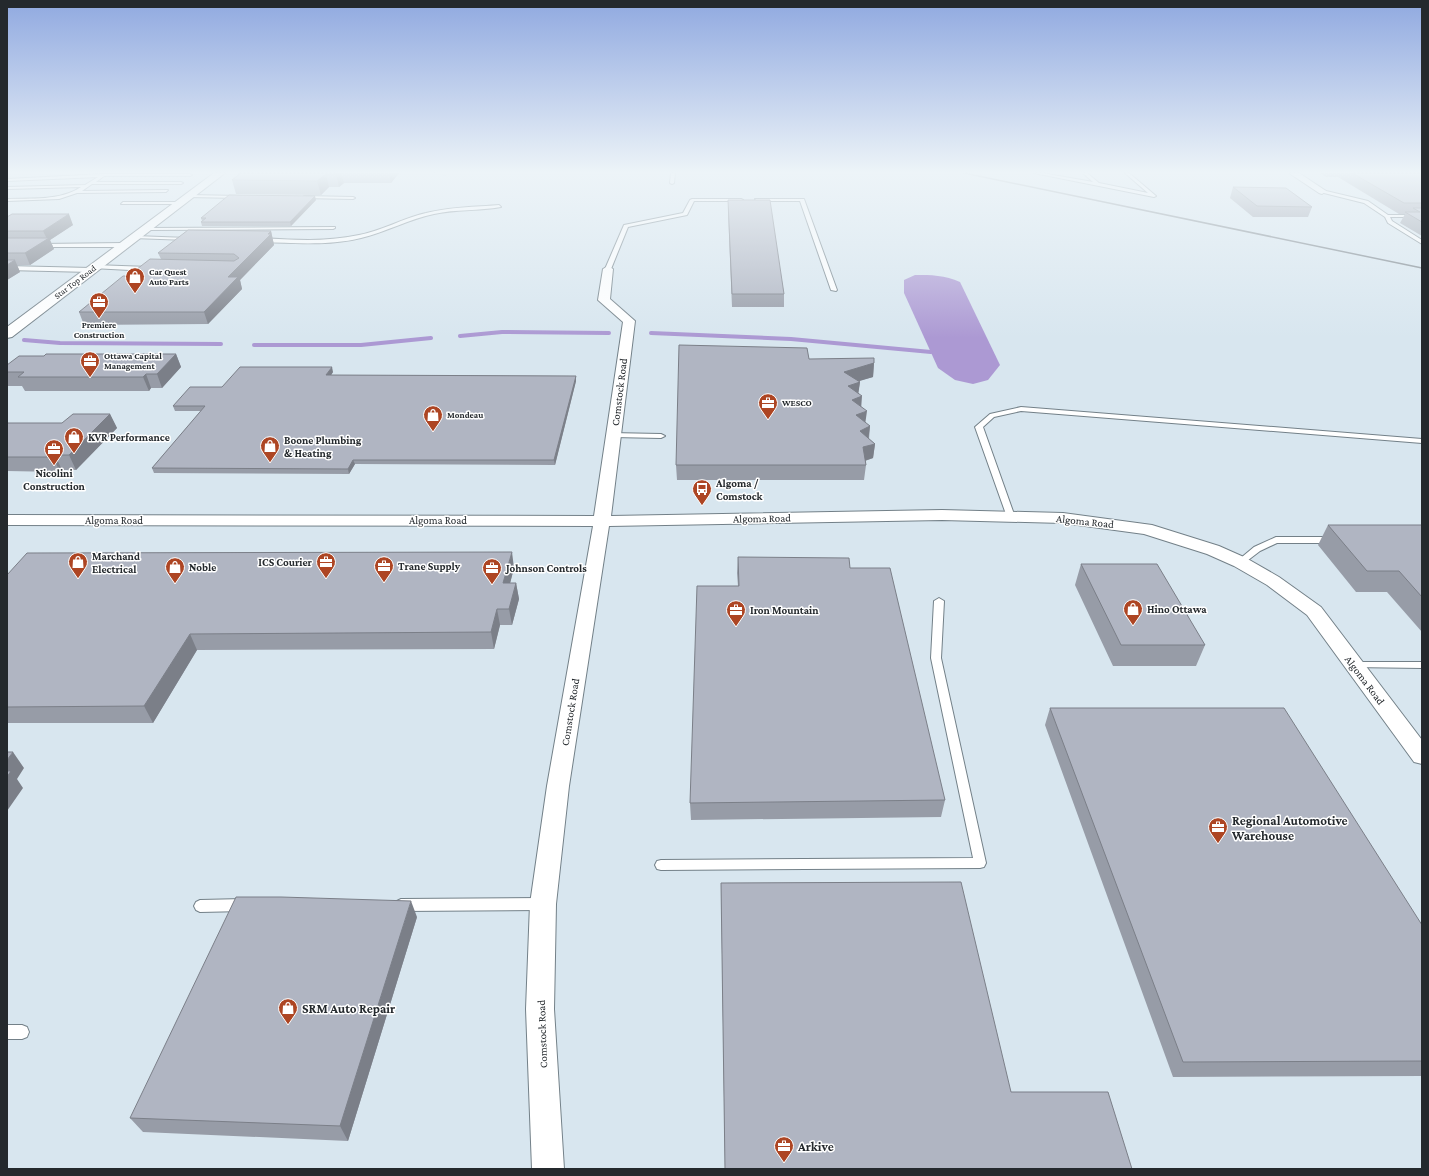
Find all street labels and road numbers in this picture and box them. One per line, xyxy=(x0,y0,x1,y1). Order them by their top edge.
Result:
street label: Star Top Road xyxy=(52,263,98,301)
street label: Comstock Road xyxy=(609,357,629,427)
street label: Algoma Road xyxy=(733,511,791,526)
street label: Algoma Road xyxy=(1055,512,1115,531)
street label: Algoma Road xyxy=(85,514,143,527)
street label: Algoma Road xyxy=(409,514,467,527)
street label: Algoma Road xyxy=(1342,653,1387,708)
street label: Comstock Road xyxy=(559,677,581,747)
street label: Comstock Road xyxy=(535,1000,549,1068)

